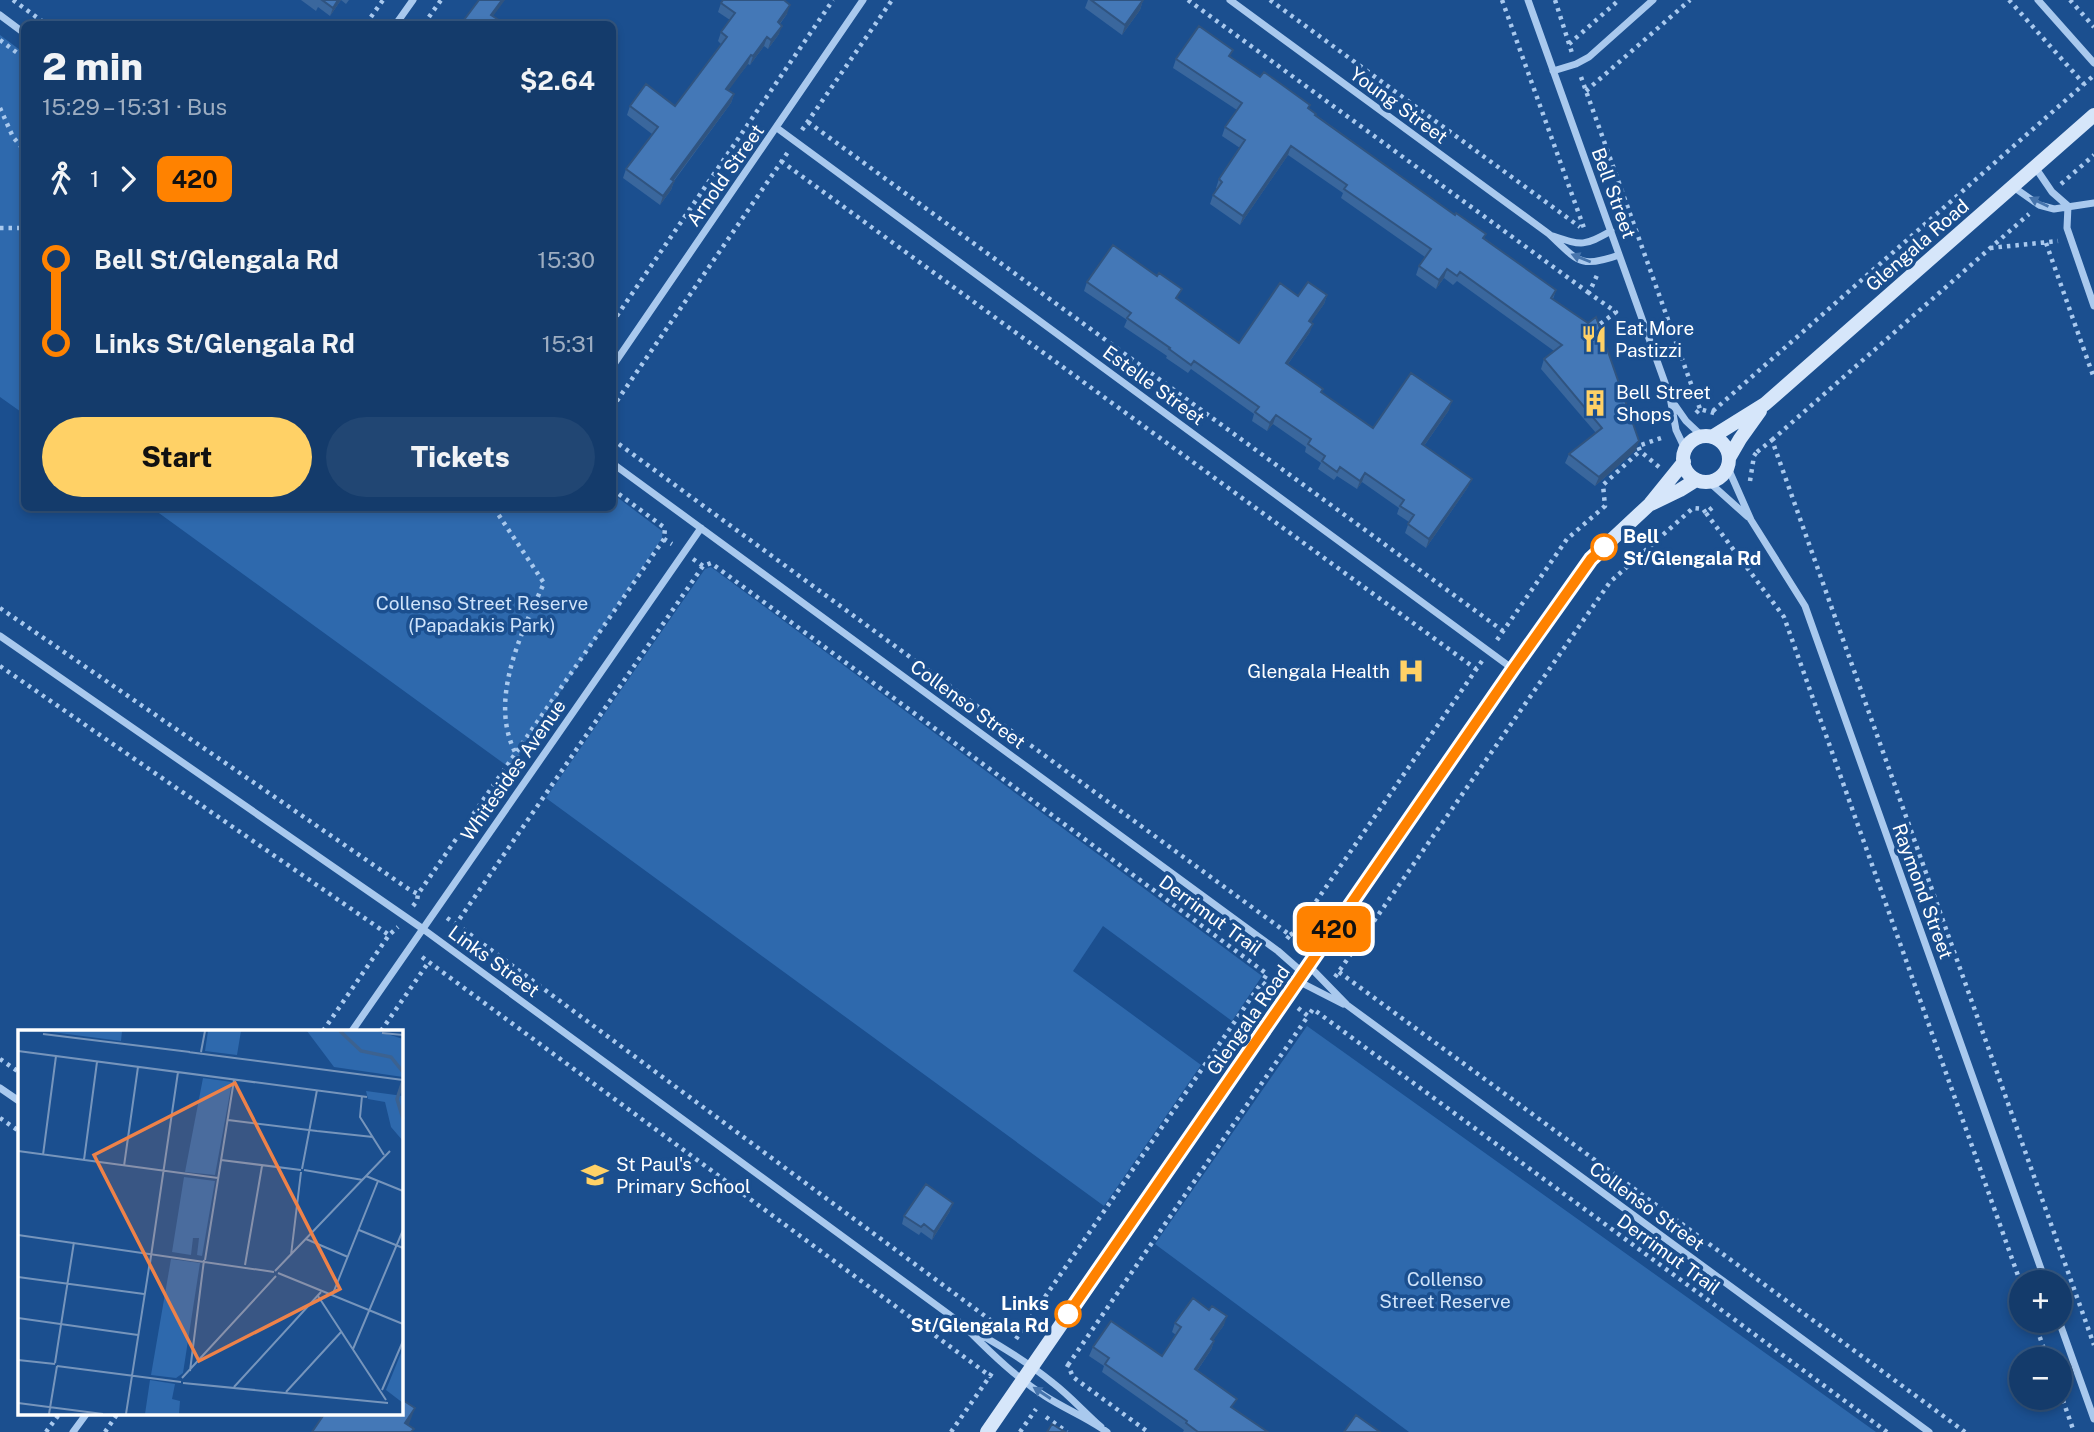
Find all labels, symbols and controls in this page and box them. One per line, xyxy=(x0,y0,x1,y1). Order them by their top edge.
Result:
text: 2 min xyxy=(42,44,143,89)
street label: Young Street xyxy=(1346,62,1452,148)
text: $2.64 xyxy=(520,65,595,96)
text: 15:29 – 15:31 · Bus xyxy=(42,93,227,120)
street label: Arnold Street xyxy=(682,120,768,230)
street label: Bell Street xyxy=(1587,145,1641,241)
icon: walk xyxy=(42,160,80,198)
icon: forward xyxy=(109,160,147,198)
text: 1 xyxy=(90,165,99,192)
text: 420 xyxy=(171,165,218,193)
street label: Glengala Road xyxy=(1861,194,1973,296)
one-way arrow xyxy=(2029,197,2049,208)
text: Bell St/Glengala Rd xyxy=(94,244,339,275)
text: 15:30 xyxy=(537,246,595,273)
one-way arrow xyxy=(1570,253,1591,264)
place label: Eat More Pastizzi xyxy=(1615,317,1694,361)
restaurant icon: Eat More Pastizzi xyxy=(1579,324,1609,354)
text: Links St/Glengala Rd xyxy=(94,328,355,359)
text: 15:31 xyxy=(542,330,595,357)
street label: Estelle Street xyxy=(1099,341,1209,429)
place label: Bell Street Shops xyxy=(1616,381,1711,425)
building icon: Bell Street Shops xyxy=(1580,388,1610,418)
button: Start xyxy=(42,417,312,497)
button: Tickets xyxy=(326,417,595,497)
place label: Bell St/Glengala Rd xyxy=(1623,525,1761,569)
marker: Bell St/Glengala Rd xyxy=(1591,534,1617,560)
park label: Collenso Street Reserve (Papadakis Park) xyxy=(376,592,588,636)
street label: Collenso Street xyxy=(906,655,1030,753)
hospital icon: Glengala Health xyxy=(1396,656,1426,686)
place label: Glengala Health xyxy=(1247,660,1390,682)
street label: Whitesides Avenue xyxy=(456,695,570,845)
street label: Raymond Street xyxy=(1888,820,1958,962)
street label: Derrimut Trail xyxy=(1155,870,1267,960)
line badge: 420 xyxy=(1294,906,1374,952)
text: 420 xyxy=(1311,915,1357,943)
street label: Links Street xyxy=(444,921,544,1001)
street label: Glengala Road xyxy=(1202,961,1294,1079)
inset map xyxy=(18,1030,402,1414)
place label: St Paul's Primary School xyxy=(616,1153,751,1197)
street label: Collenso Street xyxy=(1585,1157,1709,1255)
school or university icon: St Paul's Primary School xyxy=(580,1160,610,1190)
street label: Derrimut Trail xyxy=(1613,1209,1725,1299)
park label: Collenso Street Reserve xyxy=(1379,1268,1511,1312)
map controls xyxy=(2009,1270,2072,1410)
button: + xyxy=(2009,1270,2072,1333)
place label: Links St/Glengala Rd xyxy=(911,1292,1049,1336)
marker: Links St/Glengala Rd xyxy=(1055,1301,1081,1327)
button: − xyxy=(2009,1347,2072,1410)
one-way arrow xyxy=(1032,1387,1051,1400)

